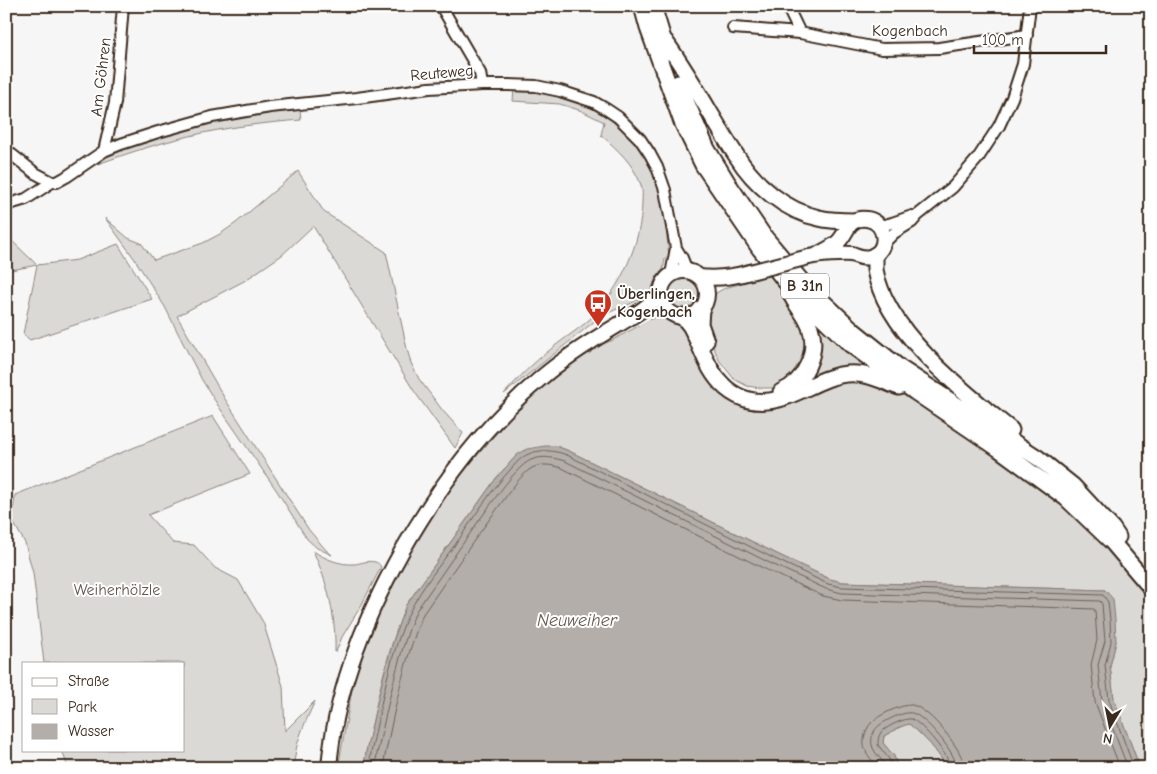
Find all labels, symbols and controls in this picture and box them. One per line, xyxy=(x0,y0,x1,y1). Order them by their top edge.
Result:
street label: Kogenbach xyxy=(872,22,948,40)
scale bar xyxy=(974,22,1107,54)
text: 100 m xyxy=(982,31,1024,49)
street label: Am Göhren xyxy=(87,37,115,117)
street label: Reuteweg xyxy=(410,61,474,85)
road number: B 31n xyxy=(781,274,829,298)
place label: Überlingen, Kogenbach xyxy=(617,285,695,321)
bus stop icon: Überlingen, Kogenbach xyxy=(583,288,613,327)
park label: Weiherhölzle xyxy=(74,581,160,599)
water label: Neuweiher xyxy=(537,610,618,631)
legend xyxy=(22,662,185,752)
text: Straße xyxy=(68,672,110,690)
text: Park xyxy=(68,698,97,716)
north arrow xyxy=(1084,702,1134,752)
text: Wasser xyxy=(68,722,114,740)
text: N xyxy=(1102,729,1114,747)

